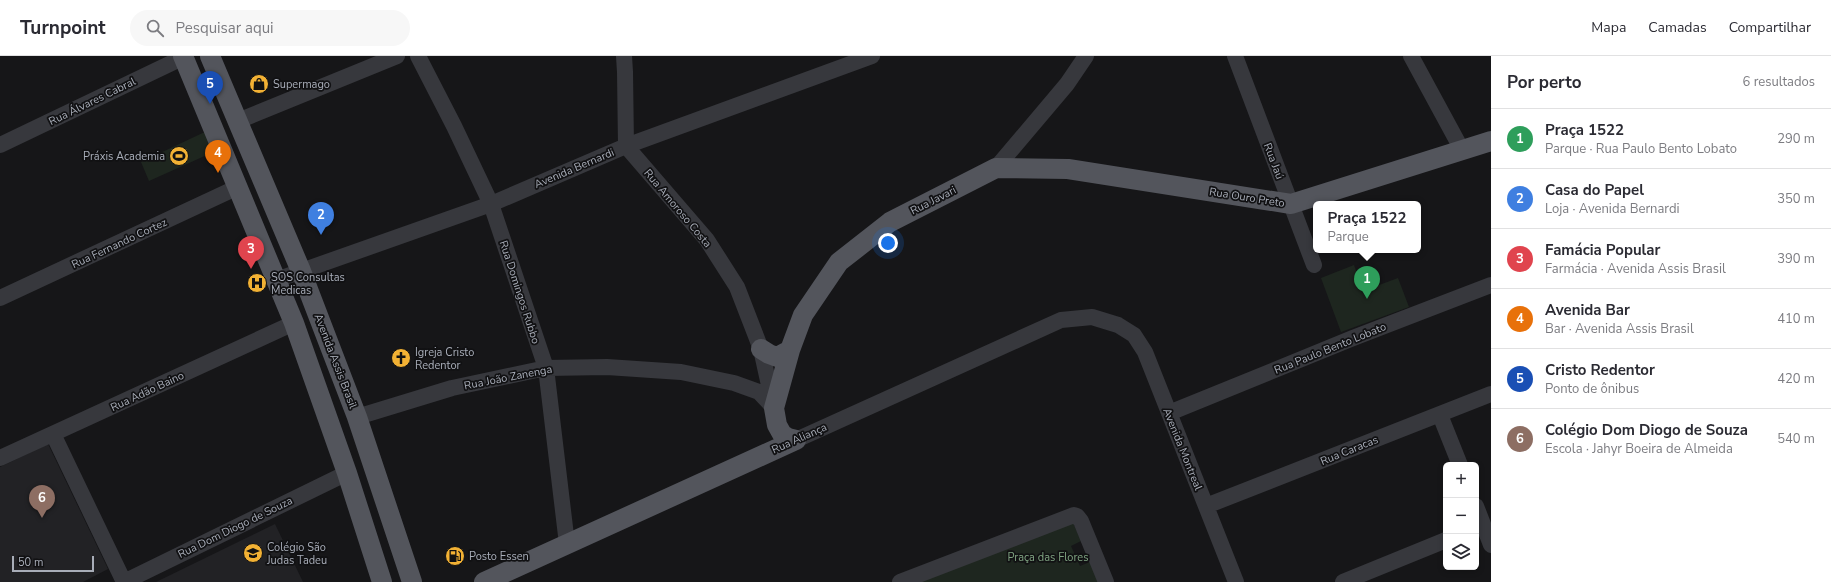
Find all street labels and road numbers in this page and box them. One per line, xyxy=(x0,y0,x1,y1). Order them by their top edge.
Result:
street label: Rua Álvares Cabral xyxy=(46,73,139,129)
street label: Rua Jaú xyxy=(1260,141,1287,181)
street label: Avenida Bernardi xyxy=(532,145,616,192)
street label: Rua Amoroso Costa xyxy=(640,166,715,251)
street label: Rua Javari xyxy=(908,183,959,218)
street label: Rua Ouro Preto xyxy=(1208,184,1286,211)
street label: Rua Fernando Cortez xyxy=(69,215,169,272)
street label: Rua Domingos Rubbo xyxy=(496,239,543,346)
street label: Avenida Assis Brasil xyxy=(311,312,361,411)
street label: Rua Paulo Bento Lobato xyxy=(1272,319,1388,378)
street label: Rua João Zanenga xyxy=(463,362,554,393)
street label: Rua Adão Baino xyxy=(108,368,186,415)
street label: Avenida Montreal xyxy=(1159,406,1206,493)
street label: Rua Aliança xyxy=(769,420,829,457)
street label: Rua Caracas xyxy=(1318,432,1380,469)
street label: Rua Dom Diogo de Souza xyxy=(175,493,295,562)

